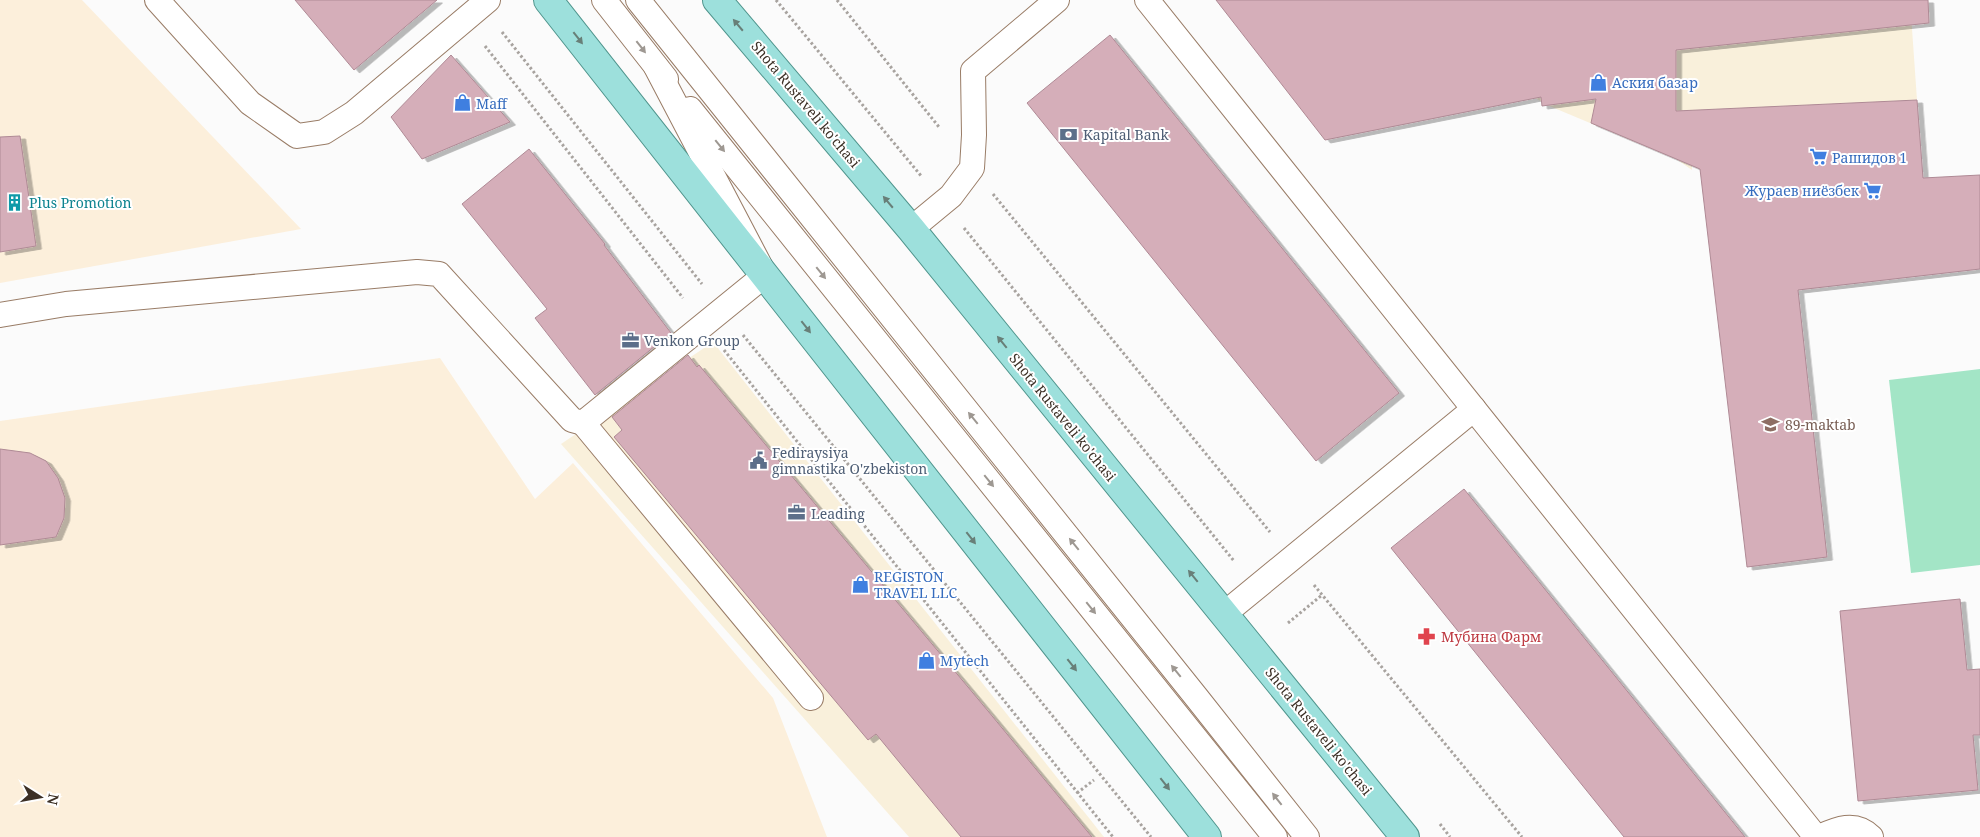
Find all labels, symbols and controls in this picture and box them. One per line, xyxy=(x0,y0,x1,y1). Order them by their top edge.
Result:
one-way arrow xyxy=(733,19,744,32)
one-way arrow xyxy=(573,31,583,45)
street label: Shota Rustaveli ko'chasi xyxy=(747,37,865,172)
one-way arrow xyxy=(635,40,646,53)
shop icon: Аския базар xyxy=(1588,72,1608,92)
place label: Аския базар xyxy=(1612,73,1698,92)
shop icon: Maff xyxy=(452,93,472,113)
place label: Maff xyxy=(476,94,508,113)
bank icon: Kapital Bank xyxy=(1059,124,1079,144)
place label: Kapital Bank xyxy=(1083,125,1170,144)
one-way arrow xyxy=(714,139,725,152)
supermarket icon: Рашидов 1 xyxy=(1808,147,1828,167)
place label: Рашидов 1 xyxy=(1832,148,1907,167)
supermarket icon: Жураев ниёзбек xyxy=(1863,180,1883,200)
place label: Жураев ниёзбек xyxy=(1744,181,1860,200)
building icon: Plus Promotion xyxy=(5,192,25,212)
place label: Plus Promotion xyxy=(29,193,132,212)
one-way arrow xyxy=(883,196,894,209)
one-way arrow xyxy=(816,266,827,279)
one-way arrow xyxy=(800,320,811,333)
office icon: Venkon Group xyxy=(620,330,640,350)
place label: Venkon Group xyxy=(644,331,740,350)
one-way arrow xyxy=(997,335,1008,348)
street label: Shota Rustaveli ko'chasi xyxy=(1005,349,1121,485)
one-way arrow xyxy=(967,411,978,424)
school or university icon: 89-maktab xyxy=(1761,414,1781,434)
place label: 89-maktab xyxy=(1785,415,1856,434)
place label: Fediraysiya gimnastika O'zbekiston xyxy=(772,443,927,478)
public building icon: Fediraysiya gimnastika O'zbekiston xyxy=(748,450,768,470)
one-way arrow xyxy=(983,475,994,488)
office icon: Leading xyxy=(787,503,807,523)
place label: Leading xyxy=(811,504,865,523)
one-way arrow xyxy=(966,531,977,544)
one-way arrow xyxy=(1069,538,1080,551)
place label: REGISTON TRAVEL LLC xyxy=(874,567,957,602)
one-way arrow xyxy=(1188,570,1199,583)
shop icon: REGISTON TRAVEL LLC xyxy=(850,574,870,594)
one-way arrow xyxy=(1085,601,1096,614)
pharmacy icon: Мубина Фарм xyxy=(1417,626,1437,646)
place label: Мубина Фарм xyxy=(1441,627,1541,646)
shop icon: Mytech xyxy=(916,650,936,670)
place label: Mytech xyxy=(940,651,989,670)
one-way arrow xyxy=(1066,658,1077,671)
street label: Shota Rustaveli ko'chasi xyxy=(1261,663,1377,799)
one-way arrow xyxy=(1171,665,1182,678)
north arrow xyxy=(15,772,65,822)
one-way arrow xyxy=(1160,777,1171,790)
text: N xyxy=(43,792,64,807)
one-way arrow xyxy=(1271,793,1282,806)

